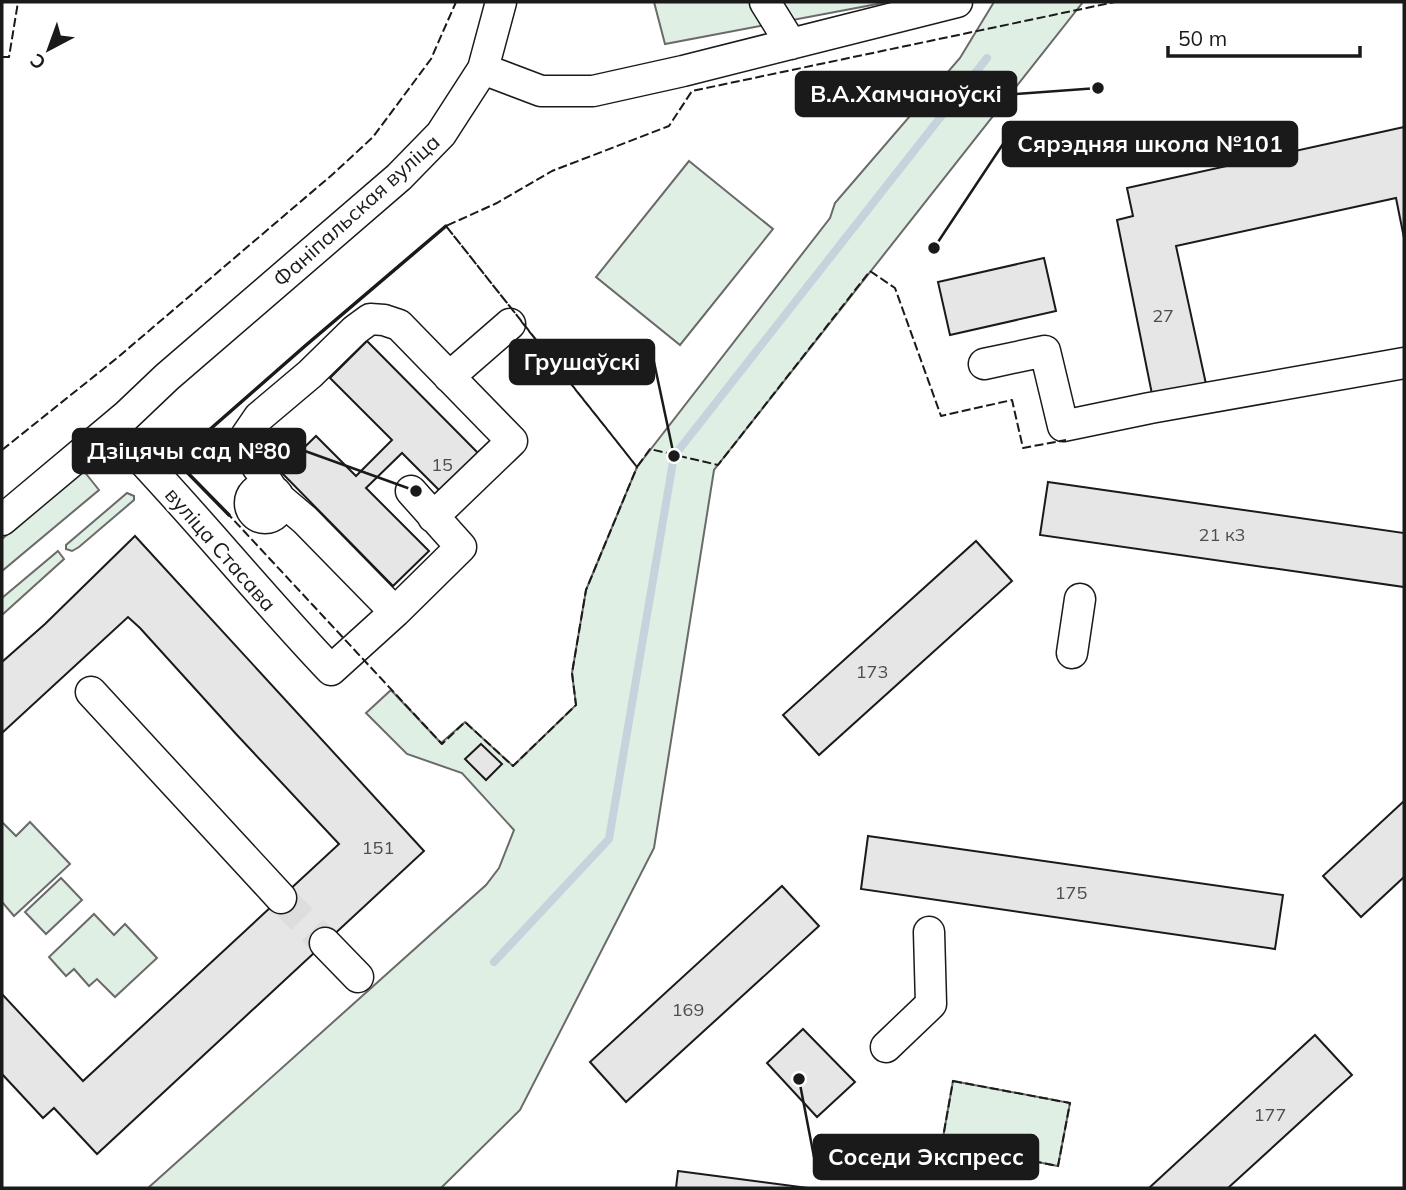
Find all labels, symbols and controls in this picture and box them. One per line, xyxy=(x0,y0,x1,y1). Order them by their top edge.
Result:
north arrow xyxy=(14,14,84,84)
scale bar xyxy=(1168,14,1360,58)
text: 50 m xyxy=(1178,25,1227,51)
text: С xyxy=(25,49,51,75)
callout: В.А.Хамчаноўскі xyxy=(796,72,1016,116)
text: В.А.Хамчаноўскі xyxy=(810,79,1002,108)
callout: Сярэдняя школа №101 xyxy=(1003,122,1297,166)
street label: Фаніпальская вуліца xyxy=(267,128,445,292)
text: Сярэдняя школа №101 xyxy=(1017,129,1283,158)
house number: 27 xyxy=(1152,304,1174,327)
callout: Грушаўскі xyxy=(510,340,654,384)
text: Грушаўскі xyxy=(524,347,640,376)
callout: Дзіцячы сад №80 xyxy=(73,429,305,473)
text: Дзіцячы сад №80 xyxy=(87,436,291,465)
house number: 15 xyxy=(431,453,453,476)
street label: вуліца Стасава xyxy=(160,482,282,616)
house number: 21 к3 xyxy=(1199,523,1245,546)
house number: 173 xyxy=(856,660,888,683)
house number: 151 xyxy=(362,836,394,859)
house number: 175 xyxy=(1055,881,1087,904)
house number: 169 xyxy=(672,998,704,1021)
house number: 177 xyxy=(1254,1103,1286,1126)
callout: Соседи Экспресс xyxy=(814,1135,1038,1179)
text: Соседи Экспресс xyxy=(828,1142,1024,1171)

